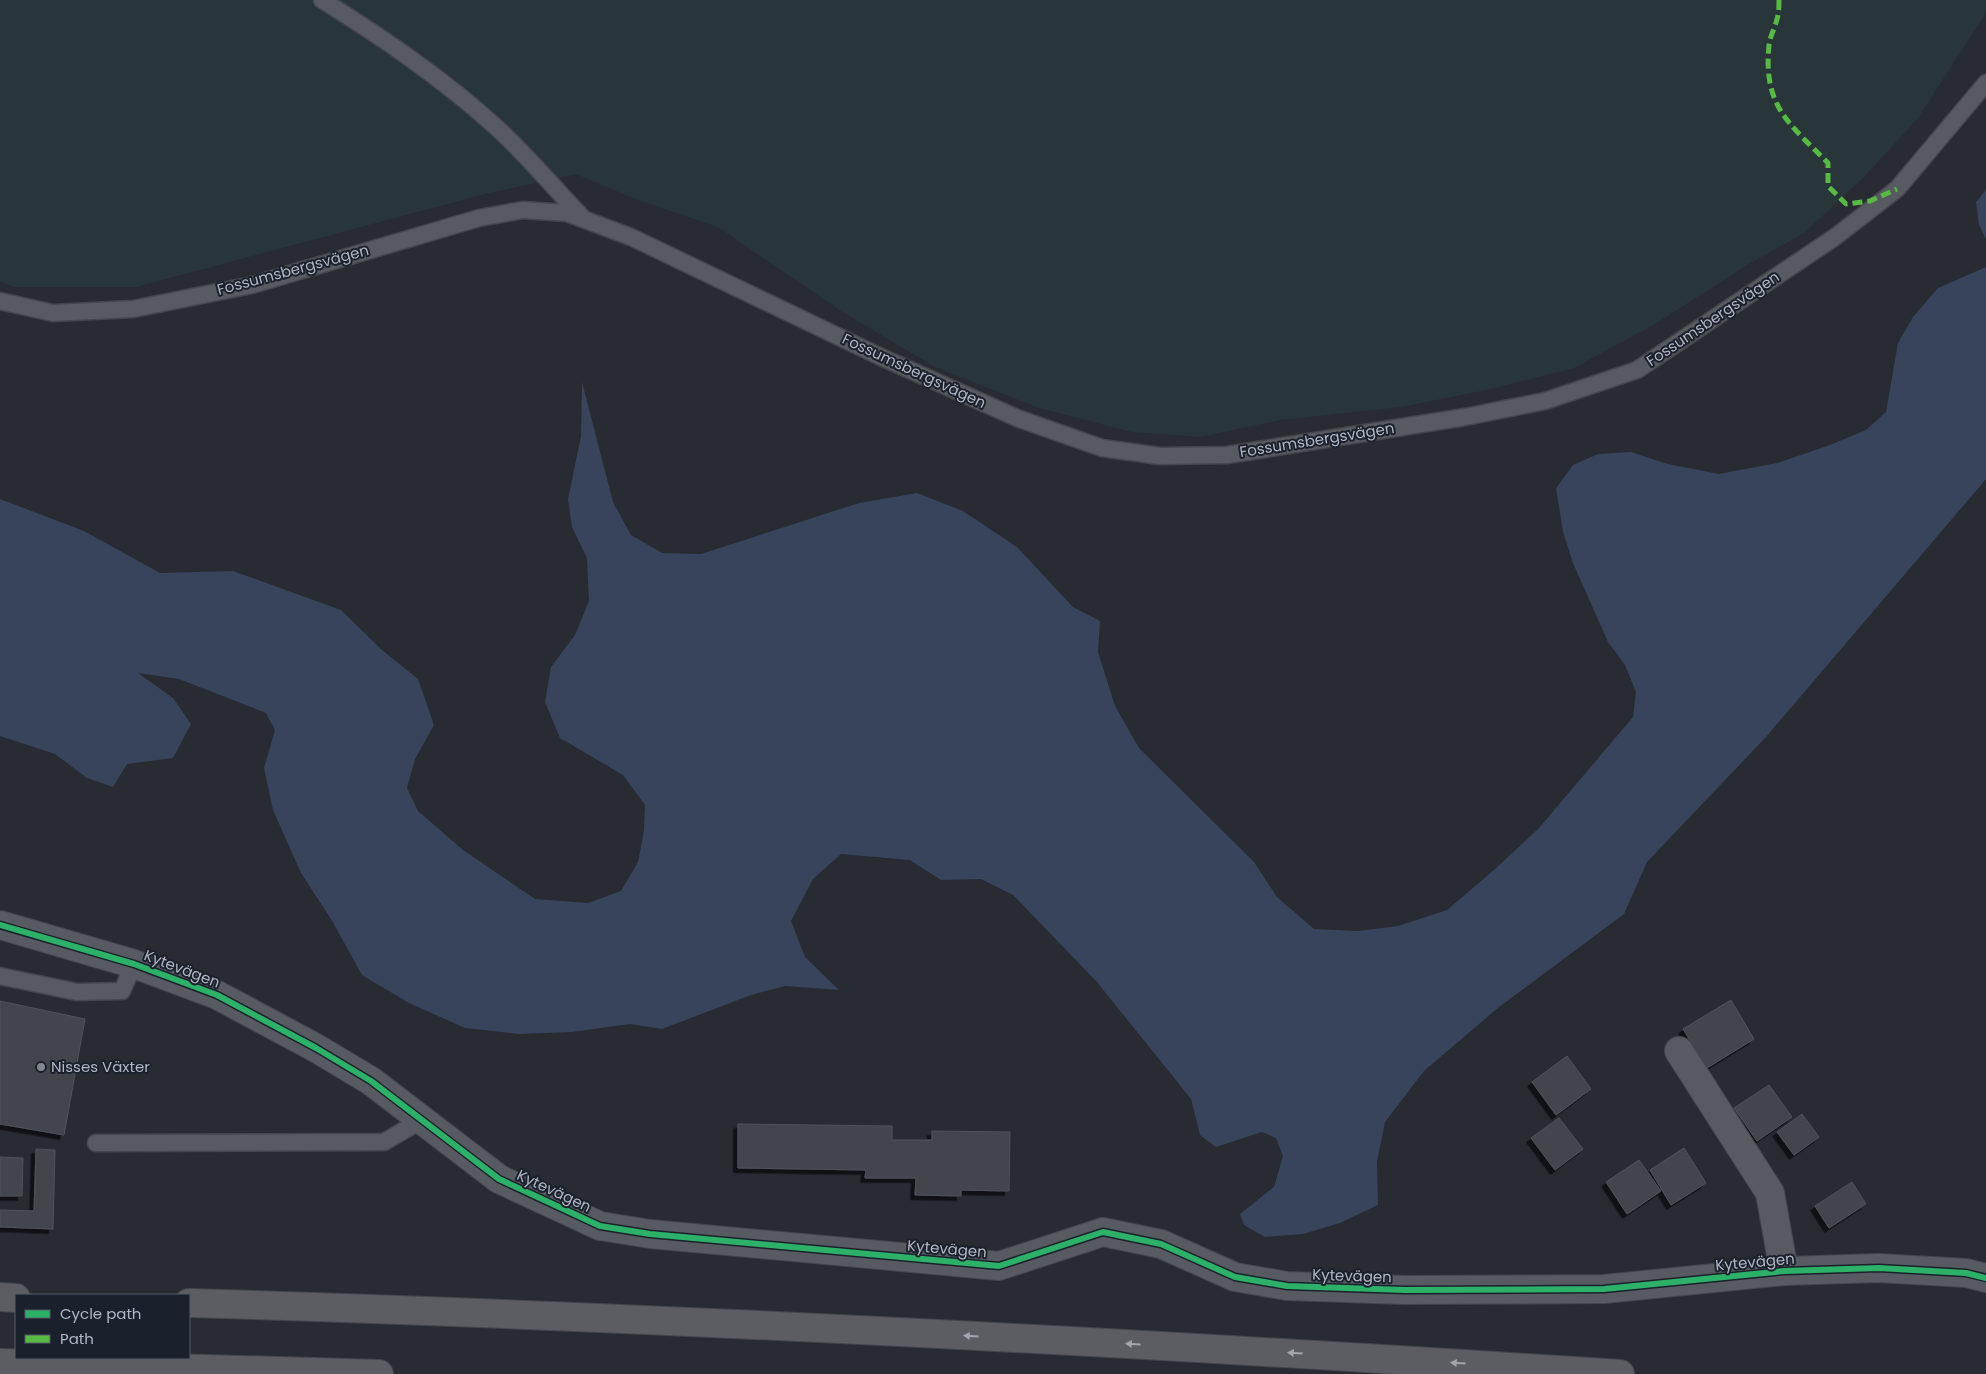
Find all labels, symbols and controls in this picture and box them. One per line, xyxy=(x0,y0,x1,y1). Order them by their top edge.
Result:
street label: Fossumsbergsvägen xyxy=(215,239,371,300)
street label: Fossumsbergsvägen xyxy=(1642,266,1783,371)
street label: Fossumsbergsvägen xyxy=(839,328,989,413)
street label: Fossumsbergsvägen xyxy=(1238,417,1396,462)
street label: Kytevägen xyxy=(141,944,223,993)
place label: Nisses Växter xyxy=(51,1056,150,1077)
marker: Nisses Växter xyxy=(35,1061,47,1073)
street label: Kytevägen xyxy=(514,1164,595,1217)
street label: Kytevägen xyxy=(906,1235,988,1262)
street label: Kytevägen xyxy=(1714,1248,1796,1275)
street label: Kytevägen xyxy=(1312,1264,1392,1287)
legend xyxy=(15,1294,190,1359)
text: Cycle path xyxy=(60,1303,141,1324)
text: Path xyxy=(60,1328,94,1349)
one-way arrow xyxy=(963,1332,979,1340)
one-way arrow xyxy=(1125,1340,1141,1348)
one-way arrow xyxy=(1287,1349,1303,1357)
one-way arrow xyxy=(1449,1359,1465,1367)

